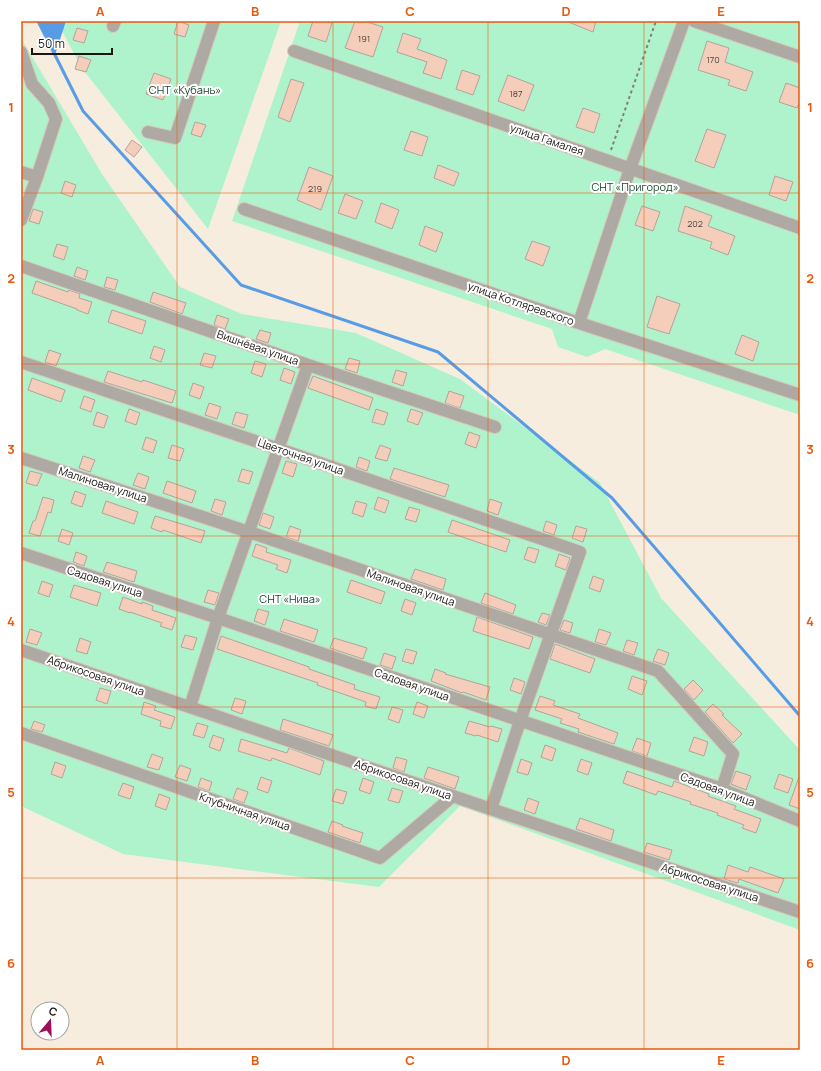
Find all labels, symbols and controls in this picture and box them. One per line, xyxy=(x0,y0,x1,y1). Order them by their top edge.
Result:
text: A xyxy=(96,2,105,20)
text: B xyxy=(251,2,259,20)
text: C xyxy=(405,2,415,20)
text: D xyxy=(561,2,571,20)
text: E xyxy=(717,2,725,20)
scale bar xyxy=(32,30,112,56)
house number: 191 xyxy=(358,32,370,45)
text: 50 m xyxy=(38,35,65,52)
house number: 170 xyxy=(706,53,720,66)
park label: СНТ «Кубань» xyxy=(149,82,221,97)
house number: 187 xyxy=(509,87,523,100)
text: 1 xyxy=(8,98,14,116)
text: 1 xyxy=(807,98,813,116)
street label: улица Гамалея xyxy=(508,119,586,159)
park label: СНТ «Пригород» xyxy=(591,179,679,194)
house number: 219 xyxy=(308,182,322,195)
house number: 202 xyxy=(687,217,703,230)
text: 2 xyxy=(7,269,15,287)
text: 2 xyxy=(806,269,814,287)
street label: улица Котляревского xyxy=(466,278,577,328)
street label: Вишнёвая улица xyxy=(215,326,301,368)
street label: Цветочная улица xyxy=(256,434,346,478)
text: 3 xyxy=(7,440,15,458)
text: 3 xyxy=(806,440,814,458)
street label: Малиновая улица xyxy=(57,463,149,505)
street label: Садовая улица xyxy=(65,562,145,600)
street label: Малиновая улица xyxy=(365,565,457,609)
park label: СНТ «Нива» xyxy=(259,591,321,606)
text: 4 xyxy=(7,612,15,630)
text: 4 xyxy=(806,612,814,630)
street label: Абрикосовая улица xyxy=(45,651,147,699)
street label: Садовая улица xyxy=(372,664,452,704)
street label: Абрикосовая улица xyxy=(352,755,454,803)
street label: Садовая улица xyxy=(679,769,757,809)
text: 5 xyxy=(7,783,15,801)
text: 5 xyxy=(806,783,814,801)
street label: Клубничная улица xyxy=(197,788,293,834)
street label: Абрикосовая улица xyxy=(659,859,761,905)
text: 6 xyxy=(7,954,15,972)
text: 6 xyxy=(806,954,814,972)
north arrow xyxy=(30,1001,70,1041)
text: С xyxy=(47,1003,60,1019)
text: A xyxy=(96,1051,105,1069)
text: B xyxy=(251,1051,259,1069)
text: C xyxy=(405,1051,415,1069)
text: D xyxy=(561,1051,571,1069)
text: E xyxy=(717,1051,725,1069)

